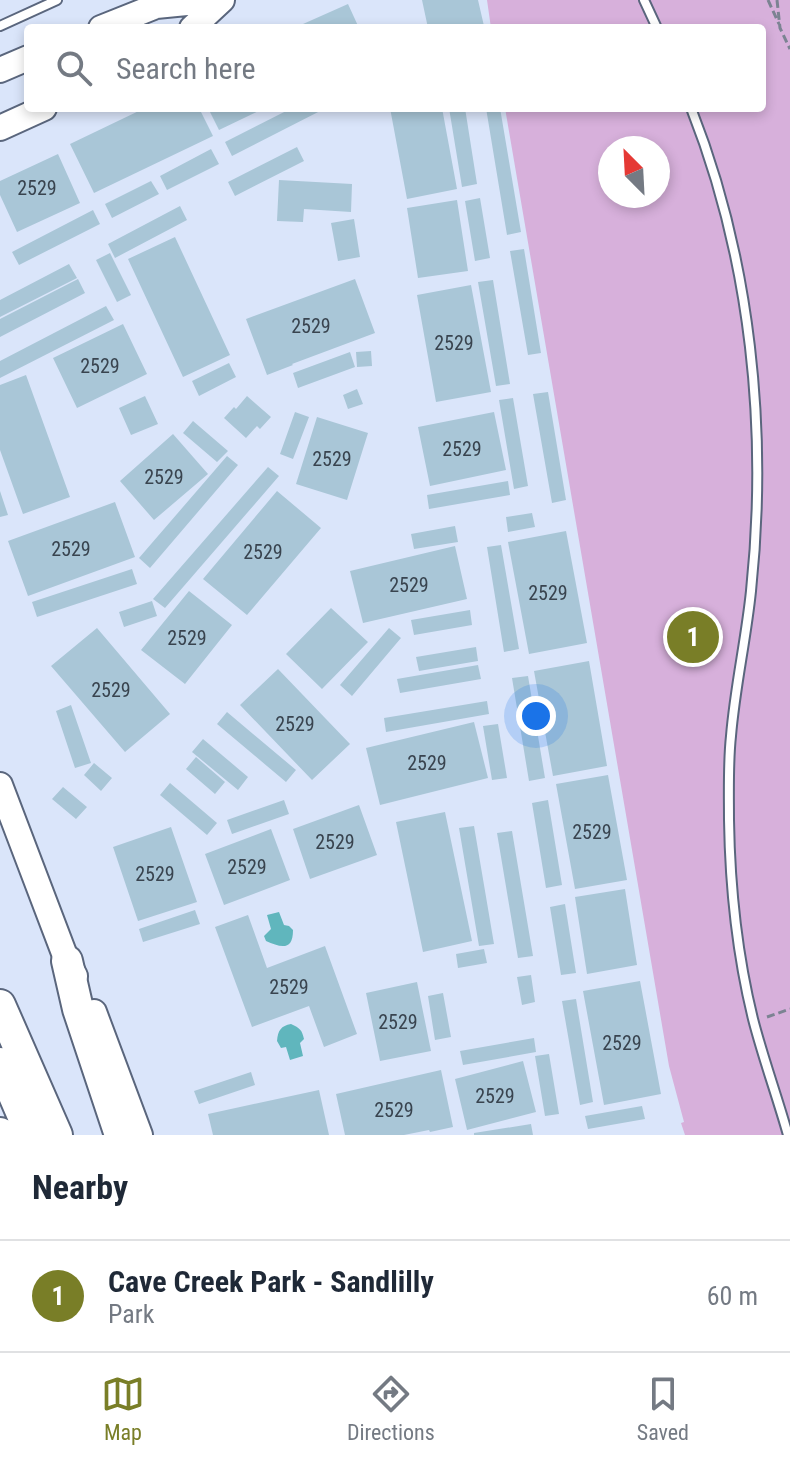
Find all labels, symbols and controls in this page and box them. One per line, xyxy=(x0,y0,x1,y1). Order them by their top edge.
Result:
search box xyxy=(24,24,766,112)
icon: search xyxy=(52,46,96,90)
text: Search here xyxy=(116,51,256,86)
north arrow xyxy=(598,136,670,208)
house number: 2529 xyxy=(17,176,57,200)
house number: 2529 xyxy=(291,314,331,338)
house number: 2529 xyxy=(434,331,474,355)
house number: 2529 xyxy=(80,354,120,378)
house number: 2529 xyxy=(442,437,482,461)
house number: 2529 xyxy=(312,447,352,471)
house number: 2529 xyxy=(144,465,184,489)
house number: 2529 xyxy=(51,537,91,561)
house number: 2529 xyxy=(243,540,283,564)
house number: 2529 xyxy=(389,573,429,597)
house number: 2529 xyxy=(528,581,568,605)
pin: 1 xyxy=(667,607,719,667)
house number: 2529 xyxy=(167,626,207,650)
house number: 2529 xyxy=(91,678,131,702)
your location xyxy=(516,696,556,736)
house number: 2529 xyxy=(275,712,315,736)
house number: 2529 xyxy=(407,751,447,775)
house number: 2529 xyxy=(572,820,612,844)
house number: 2529 xyxy=(315,830,355,854)
house number: 2529 xyxy=(227,855,267,879)
house number: 2529 xyxy=(135,862,175,886)
house number: 2529 xyxy=(269,975,309,999)
house number: 2529 xyxy=(378,1010,418,1034)
house number: 2529 xyxy=(602,1031,642,1055)
house number: 2529 xyxy=(475,1084,515,1108)
house number: 2529 xyxy=(374,1098,414,1122)
text: Nearby xyxy=(32,1167,128,1207)
text: Cave Creek Park - Sandlilly xyxy=(108,1264,434,1299)
text: 1 xyxy=(51,1281,65,1311)
text: 60 m xyxy=(707,1281,758,1311)
text: Park xyxy=(108,1299,154,1329)
tab: Map xyxy=(101,1372,145,1445)
tab: Directions xyxy=(347,1372,435,1445)
tab: Saved xyxy=(637,1372,689,1445)

